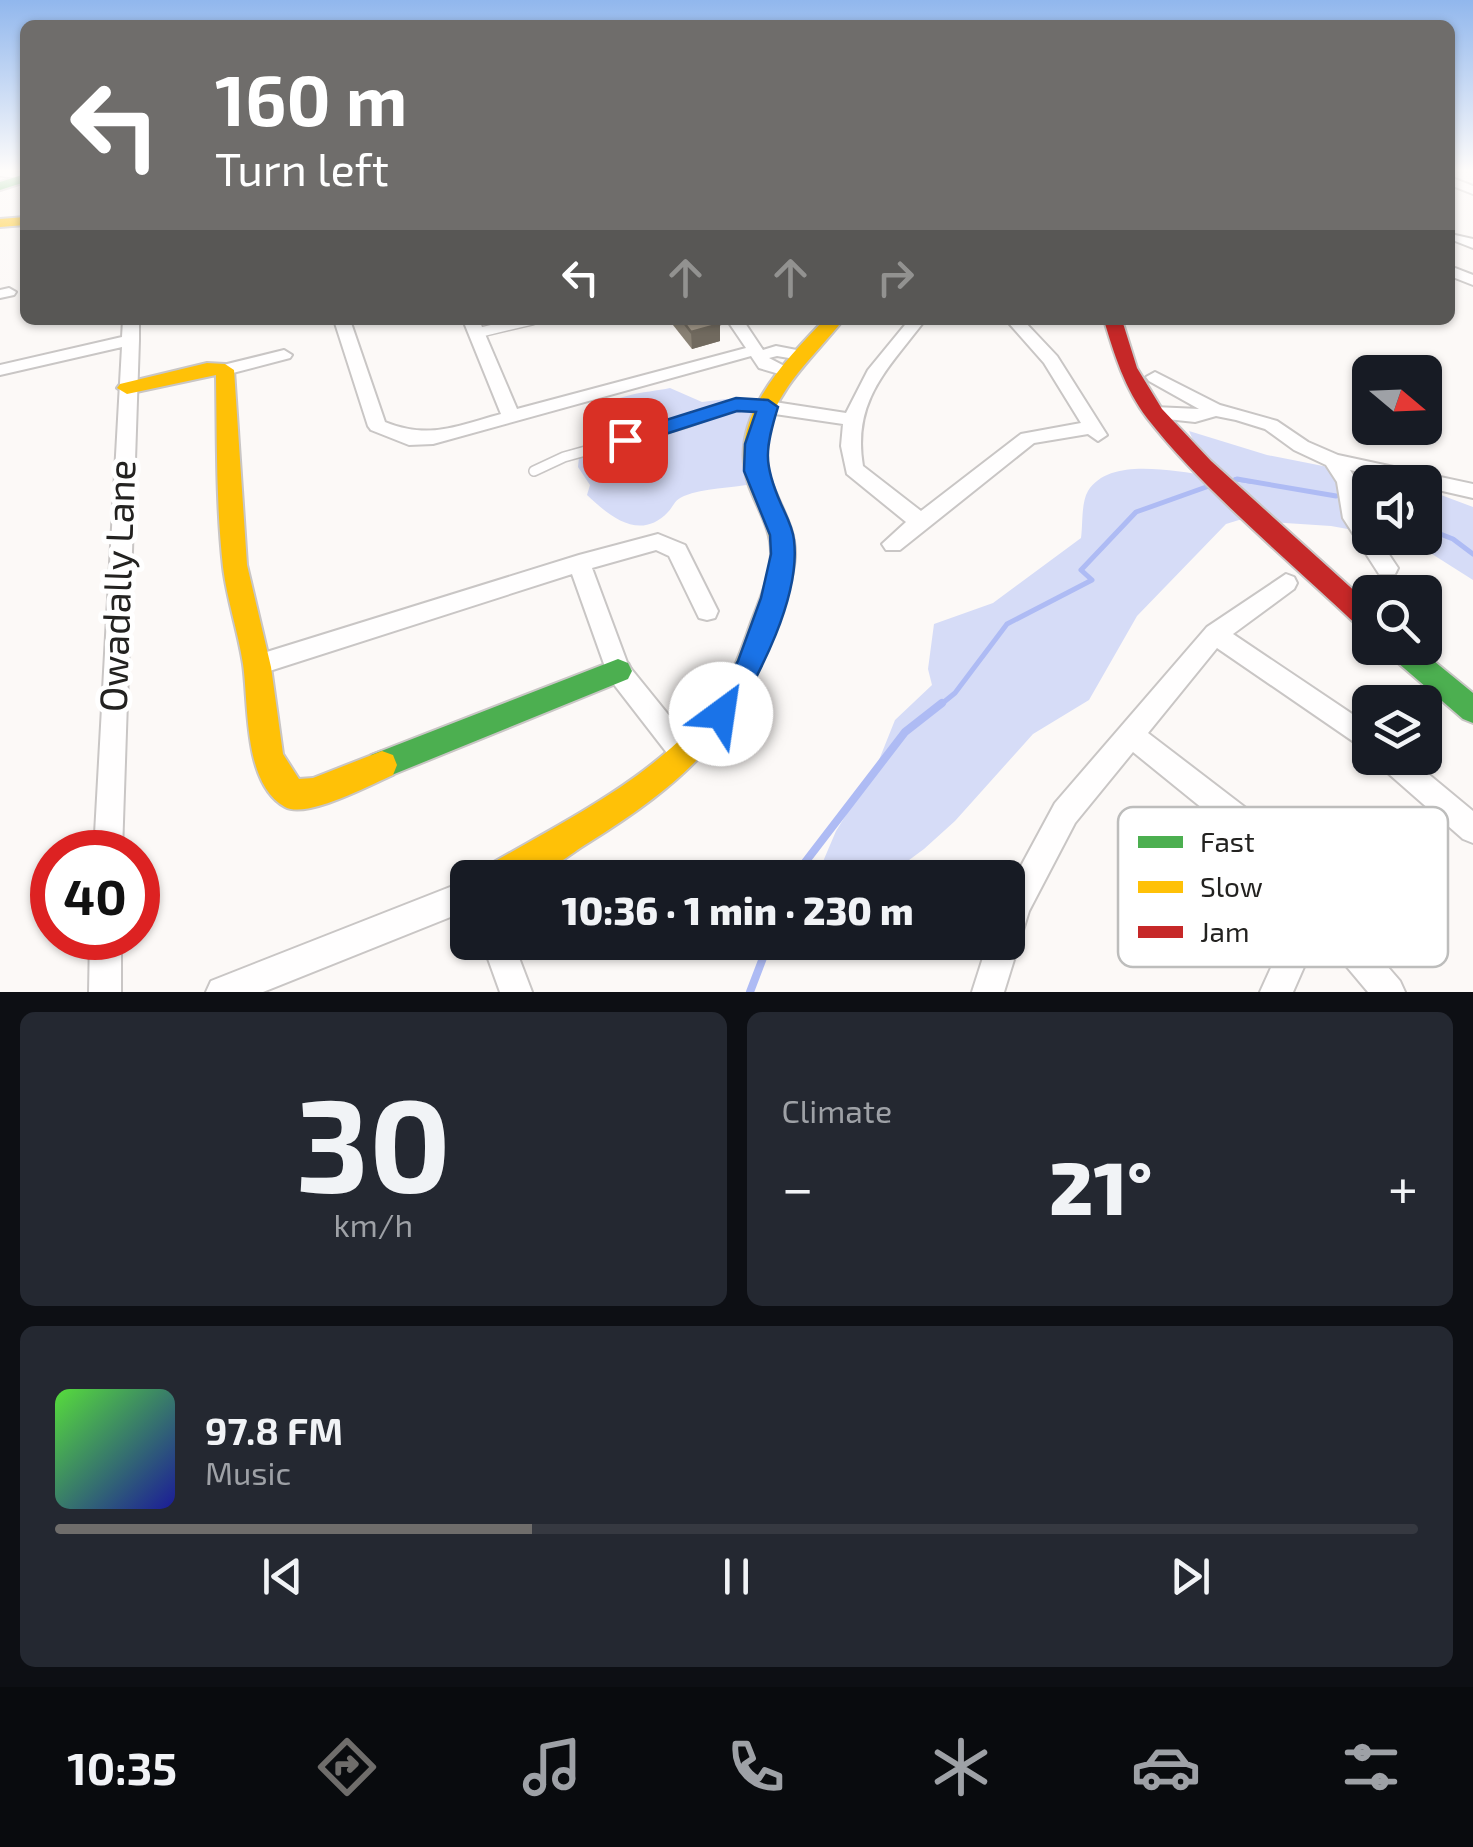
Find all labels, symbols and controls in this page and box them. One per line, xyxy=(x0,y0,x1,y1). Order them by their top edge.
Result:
text: 160 m xyxy=(215,56,408,140)
icon: left xyxy=(50,60,180,190)
text: Turn left xyxy=(215,141,389,195)
icon: left xyxy=(553,250,608,305)
icon: ahead xyxy=(658,250,713,305)
icon: ahead xyxy=(763,250,818,305)
icon: right xyxy=(868,250,923,305)
north arrow xyxy=(1352,355,1442,445)
map controls xyxy=(1352,355,1442,775)
pin xyxy=(583,398,668,483)
icon: arrive xyxy=(598,413,653,468)
street label: Owadally Lane xyxy=(89,459,143,713)
button: sound xyxy=(1352,465,1442,555)
button: search xyxy=(1352,575,1442,665)
position arrow xyxy=(669,662,773,766)
button: layers xyxy=(1352,685,1442,775)
legend xyxy=(1118,807,1448,967)
text: Fast xyxy=(1200,824,1255,858)
speed limit sign: 40 xyxy=(30,830,160,960)
text: Slow xyxy=(1200,869,1263,903)
text: 10:36 · 1 min · 230 m xyxy=(562,887,913,933)
text: Jam xyxy=(1200,914,1249,948)
text: 30 xyxy=(295,1062,451,1218)
text: Climate xyxy=(782,1091,892,1129)
text: 21° xyxy=(1049,1140,1152,1230)
text: − xyxy=(782,1153,814,1219)
text: + xyxy=(1388,1153,1418,1219)
text: km/h xyxy=(334,1205,413,1243)
text: 97.8 FM xyxy=(205,1407,343,1453)
text: Music xyxy=(205,1453,291,1491)
icon: previous xyxy=(255,1549,310,1604)
icon: pause xyxy=(709,1549,764,1604)
icon: next xyxy=(1163,1549,1218,1604)
icon: directions xyxy=(312,1732,382,1802)
icon: music xyxy=(517,1732,587,1802)
icon: phone xyxy=(721,1732,791,1802)
icon: climate xyxy=(926,1732,996,1802)
icon: car xyxy=(1131,1732,1201,1802)
icon: filters xyxy=(1336,1732,1406,1802)
text: 10:35 xyxy=(67,1740,177,1794)

